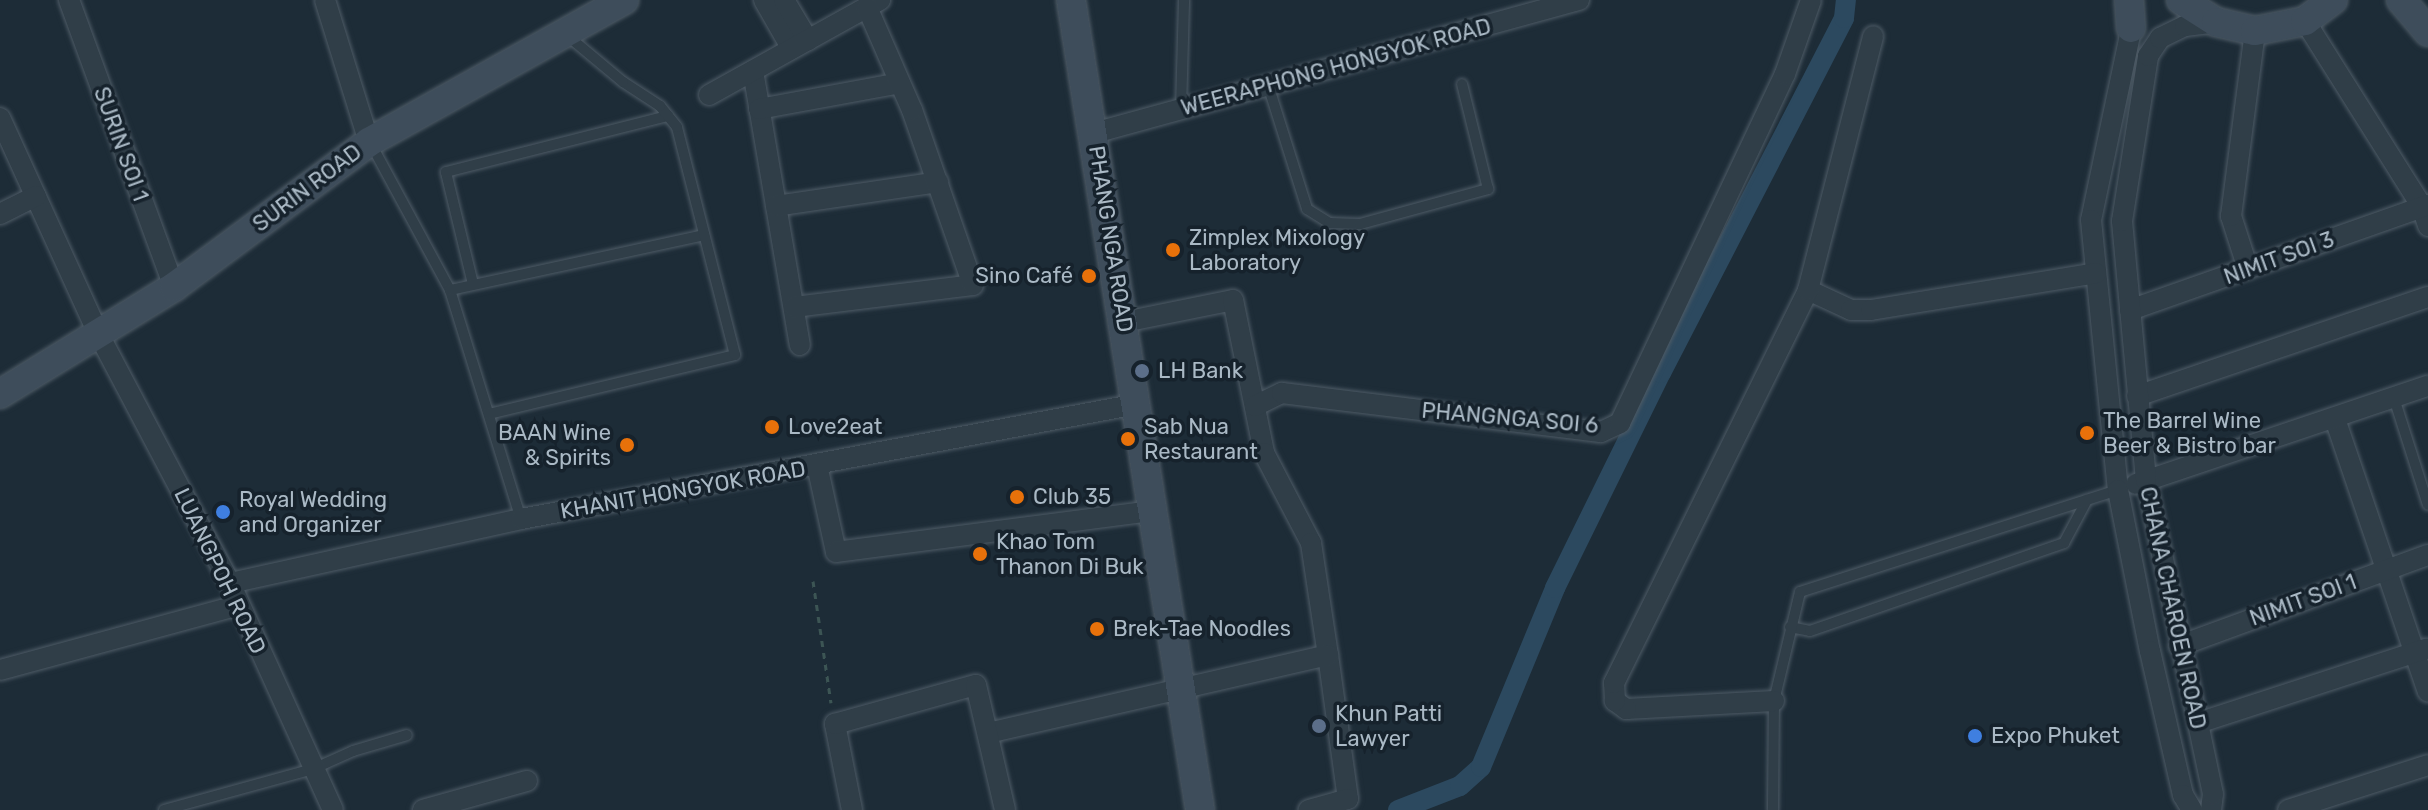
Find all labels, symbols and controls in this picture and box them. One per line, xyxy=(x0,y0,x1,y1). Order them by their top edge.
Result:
street label: WEERAPHONG HONGYOK ROAD xyxy=(1178,13,1494,121)
street label: SURIN SOI 1 xyxy=(88,83,154,205)
street label: SURIN ROAD xyxy=(248,139,366,237)
street label: PHANG NGA ROAD xyxy=(1083,143,1139,335)
place label: Zimplex Mixology Laboratory xyxy=(1189,224,1365,276)
street label: NIMIT SOI 3 xyxy=(2220,226,2338,290)
marker: Zimplex Mixology Laboratory xyxy=(1164,241,1182,259)
place label: Sino Café xyxy=(975,263,1073,289)
marker: Sino Café xyxy=(1080,267,1098,285)
place label: LH Bank xyxy=(1158,358,1243,384)
marker: LH Bank xyxy=(1133,362,1151,380)
street label: PHANGNGA SOI 6 xyxy=(1420,397,1600,439)
place label: The Barrel Wine Beer & Bistro bar xyxy=(2103,407,2276,458)
place label: Sab Nua Restaurant xyxy=(1144,413,1258,464)
place label: Love2eat xyxy=(788,414,882,440)
marker: Love2eat xyxy=(763,418,781,436)
place label: BAAN Wine & Spirits xyxy=(498,419,611,470)
marker: The Barrel Wine Beer & Bistro bar xyxy=(2078,424,2096,442)
marker: Sab Nua Restaurant xyxy=(1119,430,1137,448)
marker: BAAN Wine & Spirits xyxy=(618,436,636,454)
street label: KHANIT HONGYOK ROAD xyxy=(558,455,808,525)
street label: LUANGPOH ROAD xyxy=(168,484,272,658)
place label: Club 35 xyxy=(1033,484,1111,510)
street label: CHANA CHAROEN ROAD xyxy=(2134,484,2212,732)
place label: Royal Wedding and Organizer xyxy=(239,486,388,538)
marker: Club 35 xyxy=(1008,488,1026,506)
marker: Royal Wedding and Organizer xyxy=(214,503,232,521)
place label: Khao Tom Thanon Di Buk xyxy=(996,528,1144,580)
marker: Khao Tom Thanon Di Buk xyxy=(971,545,989,563)
street label: NIMIT SOI 1 xyxy=(2246,568,2360,632)
place label: Brek-Tae Noodles xyxy=(1113,616,1291,642)
marker: Brek-Tae Noodles xyxy=(1088,620,1106,638)
place label: Khun Patti Lawyer xyxy=(1335,700,1442,752)
marker: Khun Patti Lawyer xyxy=(1310,717,1328,735)
place label: Expo Phuket xyxy=(1991,723,2120,749)
marker: Expo Phuket xyxy=(1966,727,1984,745)

